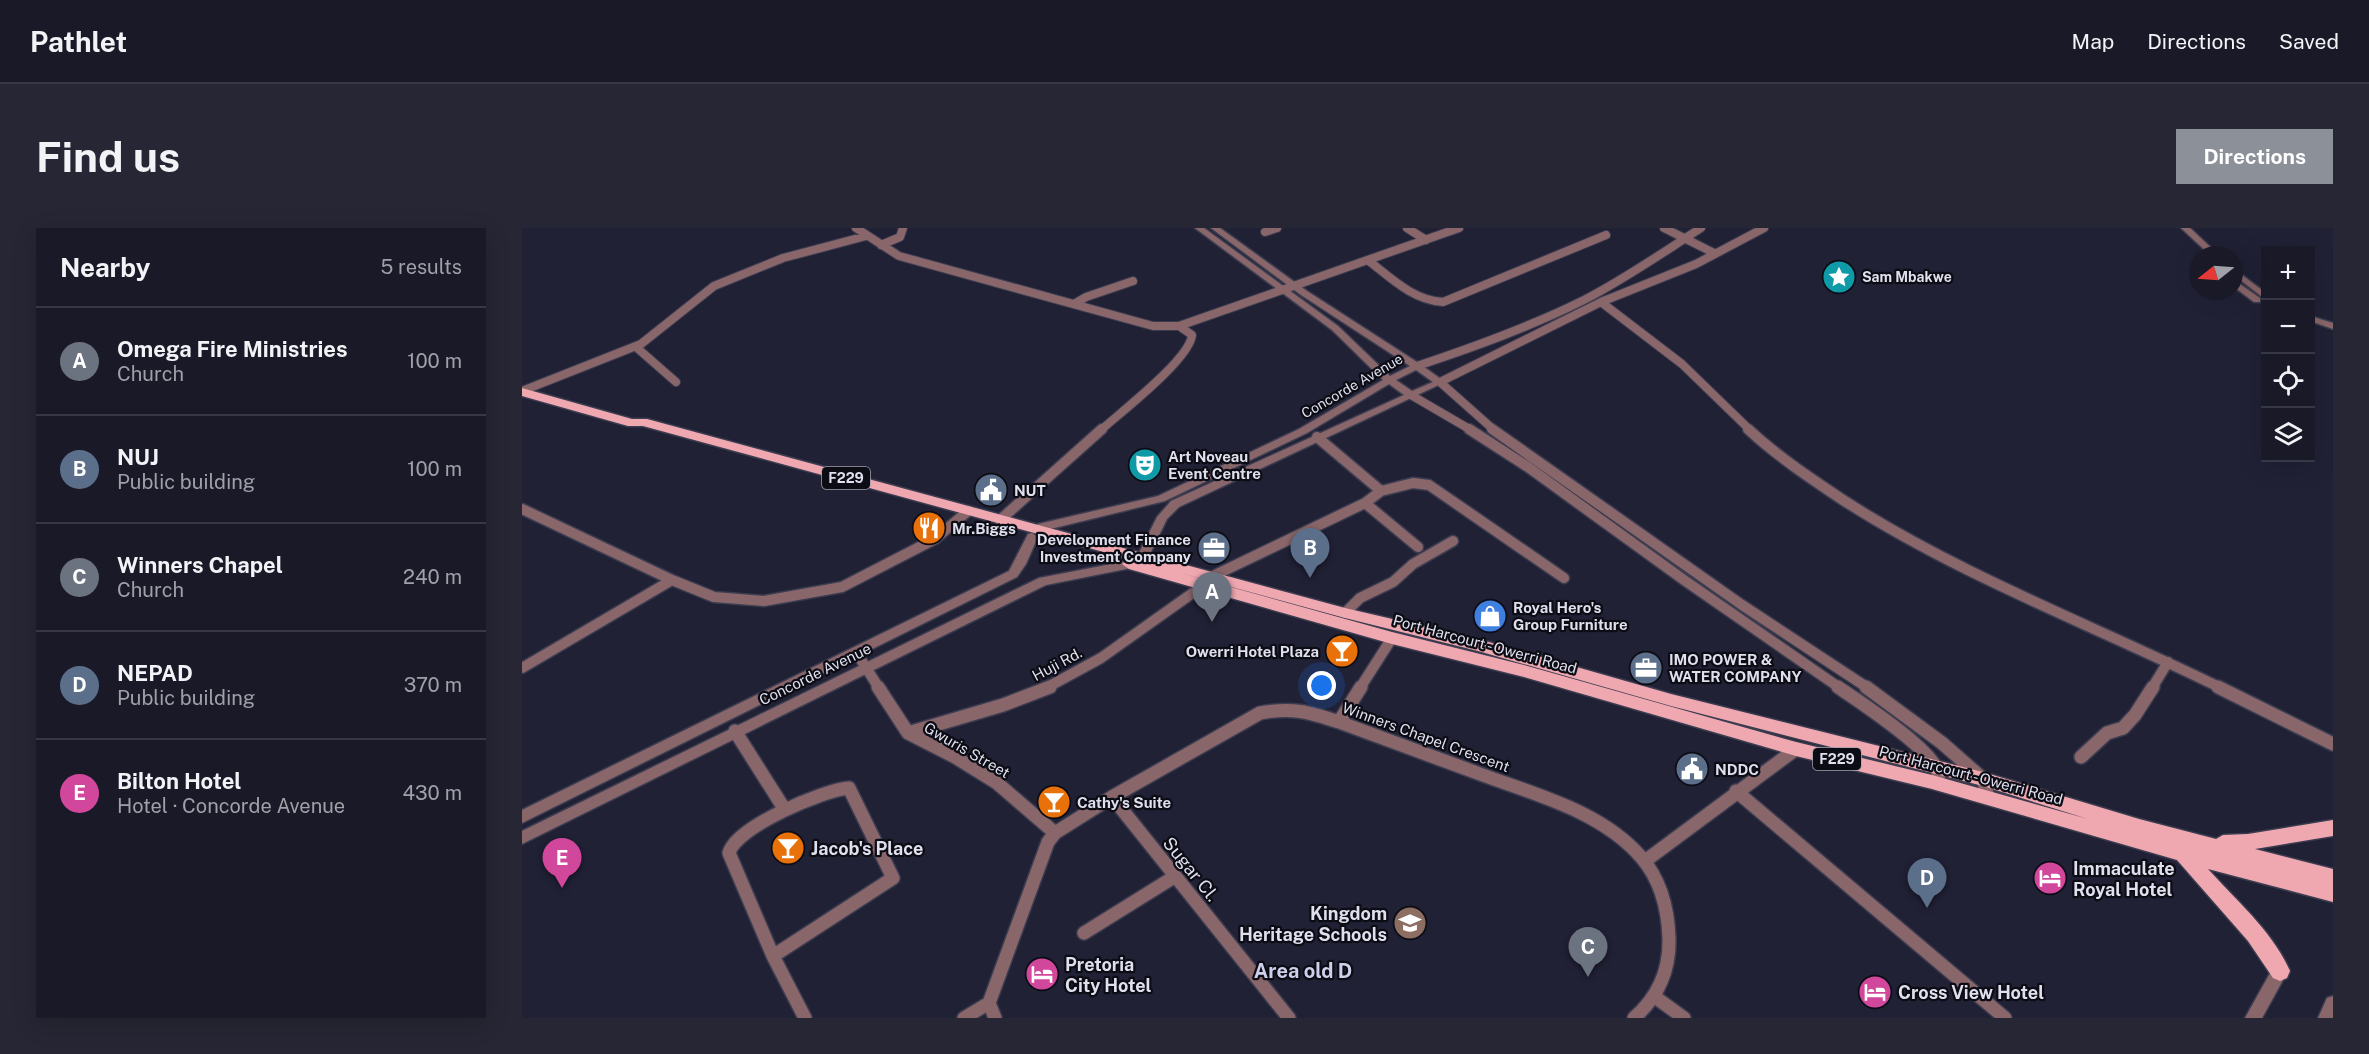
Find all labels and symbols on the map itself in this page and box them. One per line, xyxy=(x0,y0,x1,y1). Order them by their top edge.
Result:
north arrow xyxy=(2189,246,2243,300)
place icon: Sam Mbakwe xyxy=(1821,259,1857,295)
place label: Sam Mbakwe xyxy=(1862,269,1952,285)
street label: Concorde Avenue xyxy=(1299,351,1405,421)
theatre icon: Art Noveau Event Centre xyxy=(1127,447,1163,483)
place label: Art Noveau Event Centre xyxy=(1168,448,1261,482)
road number: F229 xyxy=(822,467,870,489)
public building icon: NUT xyxy=(973,472,1009,508)
place label: NUT xyxy=(1014,482,1046,499)
restaurant icon: Mr.Biggs xyxy=(911,510,947,546)
place label: Mr.Biggs xyxy=(952,520,1016,537)
pin: B xyxy=(1290,528,1330,578)
office icon: Development Finance Investment Company xyxy=(1196,530,1232,566)
place label: Development Finance Investment Company xyxy=(1037,531,1192,565)
pin: A xyxy=(1192,572,1232,622)
shop icon: Royal Hero's Group Furniture xyxy=(1472,598,1508,634)
place label: Royal Hero's Group Furniture xyxy=(1513,599,1628,633)
street label: Port Harcourt - Owerri Road xyxy=(1391,611,1579,677)
bar icon: Owerri Hotel Plaza xyxy=(1324,633,1360,669)
street label: Concorde Avenue xyxy=(756,640,874,708)
place label: Owerri Hotel Plaza xyxy=(1186,643,1319,660)
street label: Huji Rd. xyxy=(1029,644,1085,684)
office icon: IMO POWER & WATER COMPANY xyxy=(1628,650,1664,686)
place label: IMO POWER & WATER COMPANY xyxy=(1669,651,1801,685)
your location xyxy=(1307,671,1336,700)
street label: Winners Chapel Crescent xyxy=(1340,699,1512,775)
street label: Gwuris Street xyxy=(921,719,1013,781)
street label: Port Harcourt - Owerri Road xyxy=(1877,742,2065,808)
road number: F229 xyxy=(1813,748,1861,770)
public building icon: NDDC xyxy=(1674,751,1710,787)
place label: NDDC xyxy=(1715,761,1759,778)
bar icon: Cathy's Suite xyxy=(1036,784,1072,820)
place label: Cathy's Suite xyxy=(1077,794,1171,811)
bar icon: Jacob's Place xyxy=(770,830,806,866)
street label: Sugar Cl. xyxy=(1159,833,1223,905)
pin: E xyxy=(542,838,582,888)
place label: Jacob's Place xyxy=(811,838,923,859)
pin: D xyxy=(1908,858,1946,908)
place label: Immaculate Royal Hotel xyxy=(2073,858,2175,900)
hotel icon: Immaculate Royal Hotel xyxy=(2032,860,2068,896)
place label: Kingdom Heritage Schools xyxy=(1239,903,1387,945)
school or university icon: Kingdom Heritage Schools xyxy=(1392,905,1428,941)
pin: C xyxy=(1568,928,1608,977)
place label: Pretoria City Hotel xyxy=(1065,954,1152,996)
hotel icon: Pretoria City Hotel xyxy=(1024,956,1060,992)
district label: Area old D xyxy=(1254,959,1352,983)
hotel icon: Cross View Hotel xyxy=(1857,974,1893,1010)
place label: Cross View Hotel xyxy=(1898,982,2044,1003)

